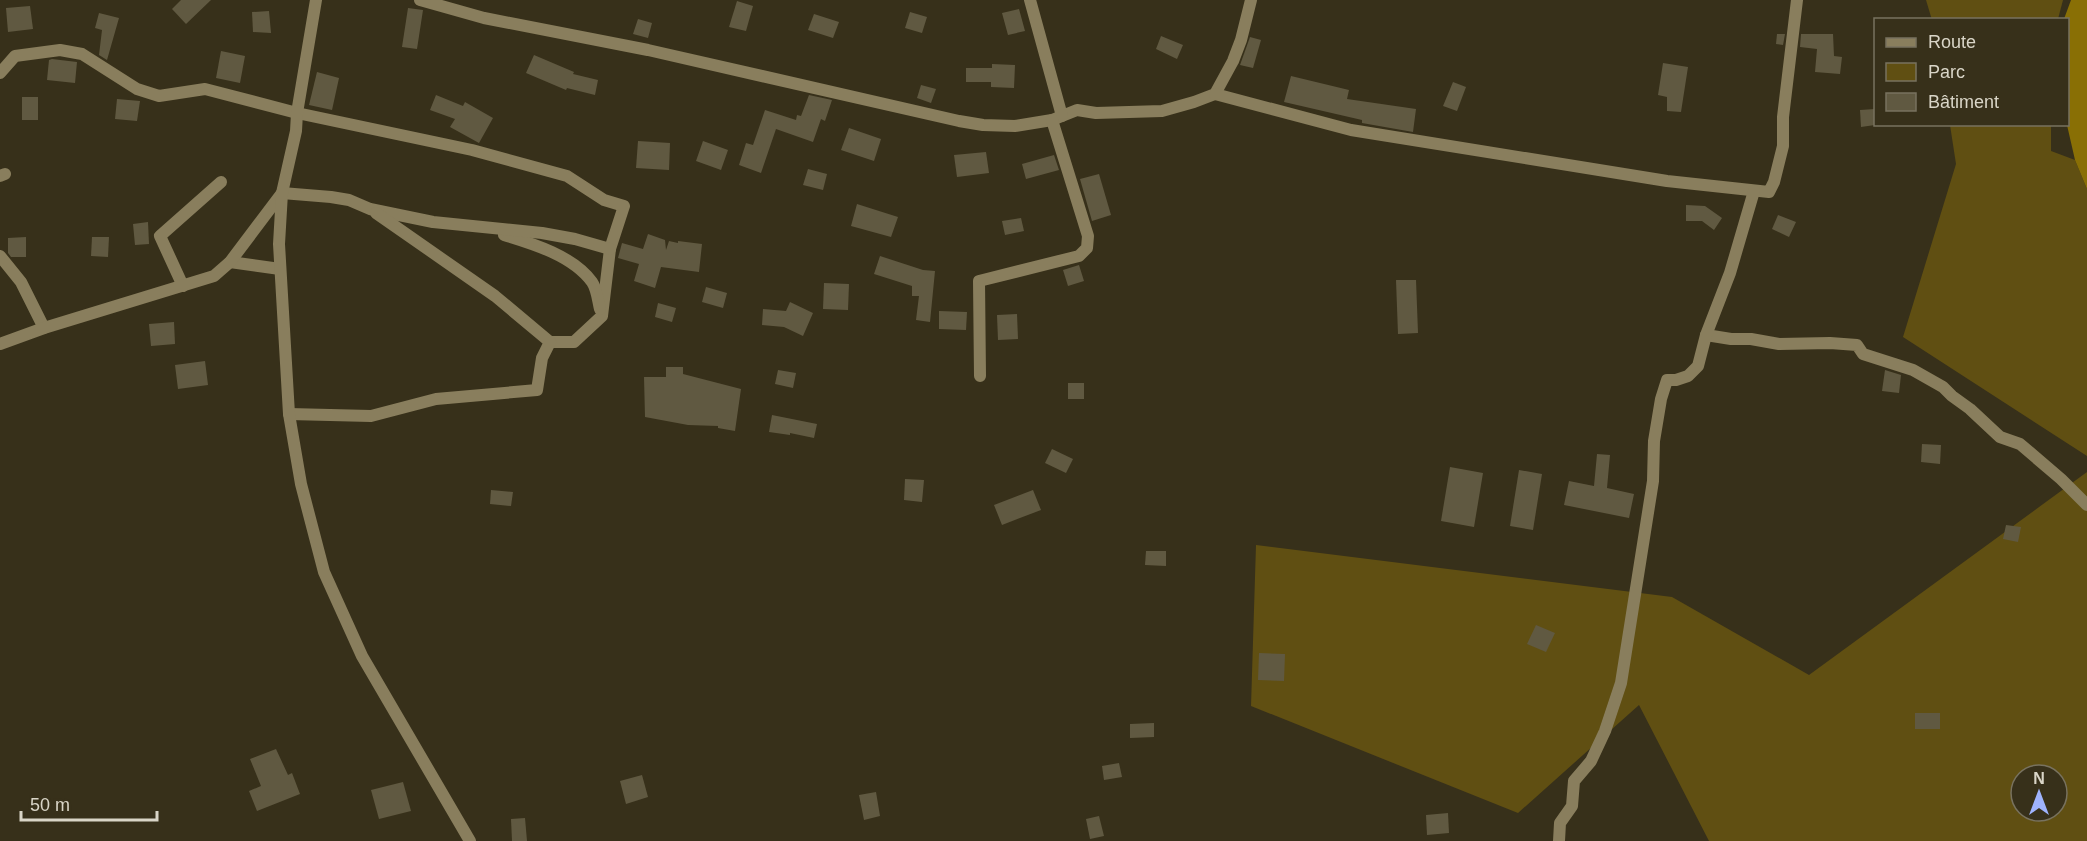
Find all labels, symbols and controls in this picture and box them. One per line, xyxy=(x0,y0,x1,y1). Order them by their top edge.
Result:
legend xyxy=(1874,18,2069,126)
text: Route xyxy=(1928,32,1976,52)
text: Parc xyxy=(1928,62,1965,82)
text: Bâtiment xyxy=(1928,92,1999,112)
north arrow xyxy=(2009,763,2069,823)
text: N xyxy=(2033,770,2045,787)
scale bar xyxy=(21,784,158,822)
text: 50 m xyxy=(30,795,70,815)

